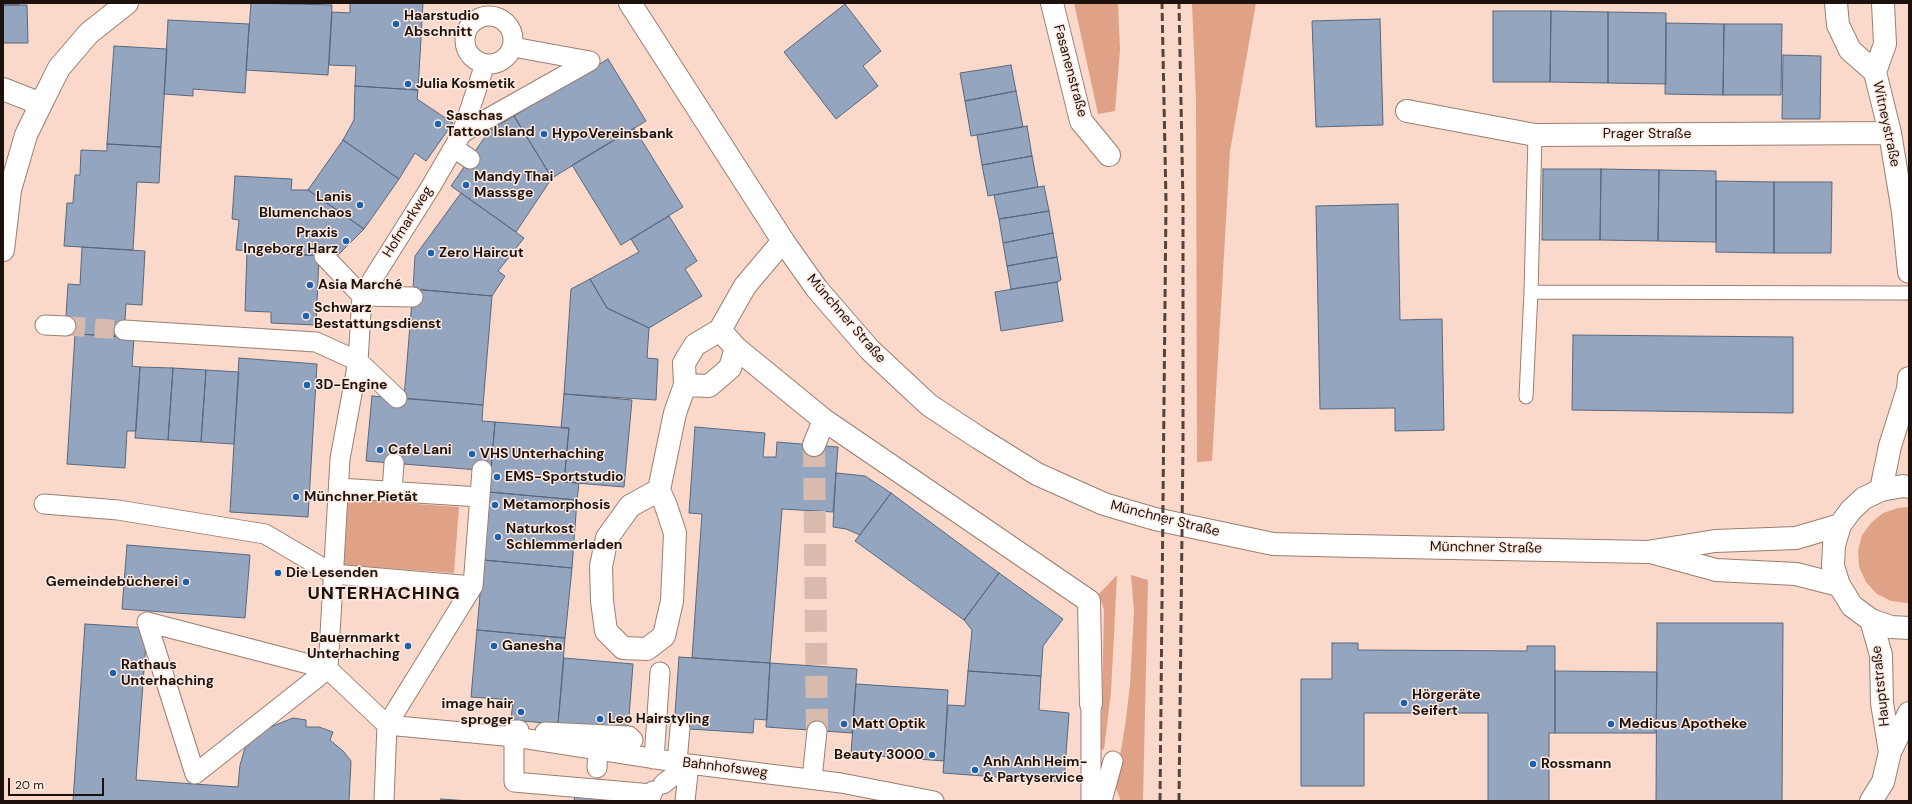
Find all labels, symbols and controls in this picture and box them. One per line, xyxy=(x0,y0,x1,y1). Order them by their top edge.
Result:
place label: Haarstudio Abschnitt xyxy=(404,8,480,40)
marker: Haarstudio Abschnitt xyxy=(391,19,401,29)
street label: Fasanenstraße xyxy=(1050,23,1090,119)
place label: Julia Kosmetik xyxy=(416,76,515,92)
marker: Julia Kosmetik xyxy=(403,79,413,89)
street label: Witneystraße xyxy=(1869,79,1903,169)
place label: Saschas Tattoo Island xyxy=(446,108,535,140)
marker: Saschas Tattoo Island xyxy=(433,119,443,129)
place label: HypoVereinsbank xyxy=(552,126,674,142)
street label: Prager Straße xyxy=(1603,126,1691,142)
marker: HypoVereinsbank xyxy=(539,129,549,139)
place label: Mandy Thai Masssge xyxy=(474,169,553,202)
marker: Mandy Thai Masssge xyxy=(461,180,471,190)
street label: Hofmarkweg xyxy=(379,183,437,261)
place label: Lanis Blumenchaos xyxy=(259,189,352,222)
marker: Lanis Blumenchaos xyxy=(355,200,365,210)
place label: Praxis Ingeborg Harz xyxy=(243,225,338,258)
marker: Praxis Ingeborg Harz xyxy=(341,236,351,246)
place label: Zero Haircut xyxy=(439,245,524,261)
marker: Zero Haircut xyxy=(426,248,436,258)
street label: Münchner Straße xyxy=(803,271,889,367)
place label: Asia Marché xyxy=(318,277,403,293)
marker: Asia Marché xyxy=(305,280,315,290)
place label: Schwarz Bestattungsdienst xyxy=(314,300,441,332)
marker: Schwarz Bestattungsdienst xyxy=(301,311,311,321)
place label: 3D-Engine xyxy=(315,377,387,393)
marker: 3D-Engine xyxy=(302,380,312,390)
place label: Cafe Lani xyxy=(388,442,452,458)
marker: Cafe Lani xyxy=(375,445,385,455)
place label: VHS Unterhaching xyxy=(480,446,605,462)
marker: VHS Unterhaching xyxy=(467,449,477,459)
place label: EMS-Sportstudio xyxy=(505,469,624,485)
marker: EMS-Sportstudio xyxy=(492,472,502,482)
place label: Münchner Pietät xyxy=(304,489,418,505)
marker: Münchner Pietät xyxy=(291,492,301,502)
place label: Metamorphosis xyxy=(503,497,611,513)
street label: Münchner Straße xyxy=(1109,497,1221,541)
marker: Metamorphosis xyxy=(490,500,500,510)
place label: Naturkost Schlemmerladen xyxy=(506,521,622,554)
marker: Naturkost Schlemmerladen xyxy=(493,532,503,542)
street label: Münchner Straße xyxy=(1430,539,1542,557)
place label: Die Lesenden xyxy=(286,565,378,581)
marker: Die Lesenden xyxy=(273,568,283,578)
place label: Gemeindebücherei xyxy=(46,574,178,590)
marker: Gemeindebücherei xyxy=(181,577,191,587)
district label: UNTERHACHING xyxy=(307,583,461,605)
place label: Bauernmarkt Unterhaching xyxy=(307,630,400,662)
place label: Ganesha xyxy=(502,638,562,654)
marker: Bauernmarkt Unterhaching xyxy=(403,641,413,651)
marker: Ganesha xyxy=(489,641,499,651)
street label: Hauptstraße xyxy=(1868,645,1894,727)
place label: Rathaus Unterhaching xyxy=(121,657,214,690)
marker: Rathaus Unterhaching xyxy=(108,668,118,678)
place label: Hörgeräte Seifert xyxy=(1412,687,1481,720)
place label: image hair sproger xyxy=(442,696,513,728)
marker: Hörgeräte Seifert xyxy=(1399,698,1409,708)
marker: image hair sproger xyxy=(516,707,526,717)
place label: Leo Hairstyling xyxy=(608,711,710,727)
marker: Leo Hairstyling xyxy=(595,714,605,724)
place label: Matt Optik xyxy=(852,716,926,732)
place label: Medicus Apotheke xyxy=(1619,716,1747,732)
marker: Matt Optik xyxy=(839,719,849,729)
marker: Medicus Apotheke xyxy=(1606,719,1616,729)
place label: Beauty 3000 xyxy=(834,747,924,763)
marker: Beauty 3000 xyxy=(927,750,937,760)
street label: Bahnhofsweg xyxy=(681,754,769,782)
place label: Anh Anh Heim- & Partyservice xyxy=(983,754,1088,786)
place label: Rossmann xyxy=(1541,756,1612,772)
marker: Rossmann xyxy=(1528,759,1538,769)
marker: Anh Anh Heim- & Partyservice xyxy=(970,765,980,775)
scale bar xyxy=(10,770,106,796)
text: 20 m xyxy=(15,777,44,793)

